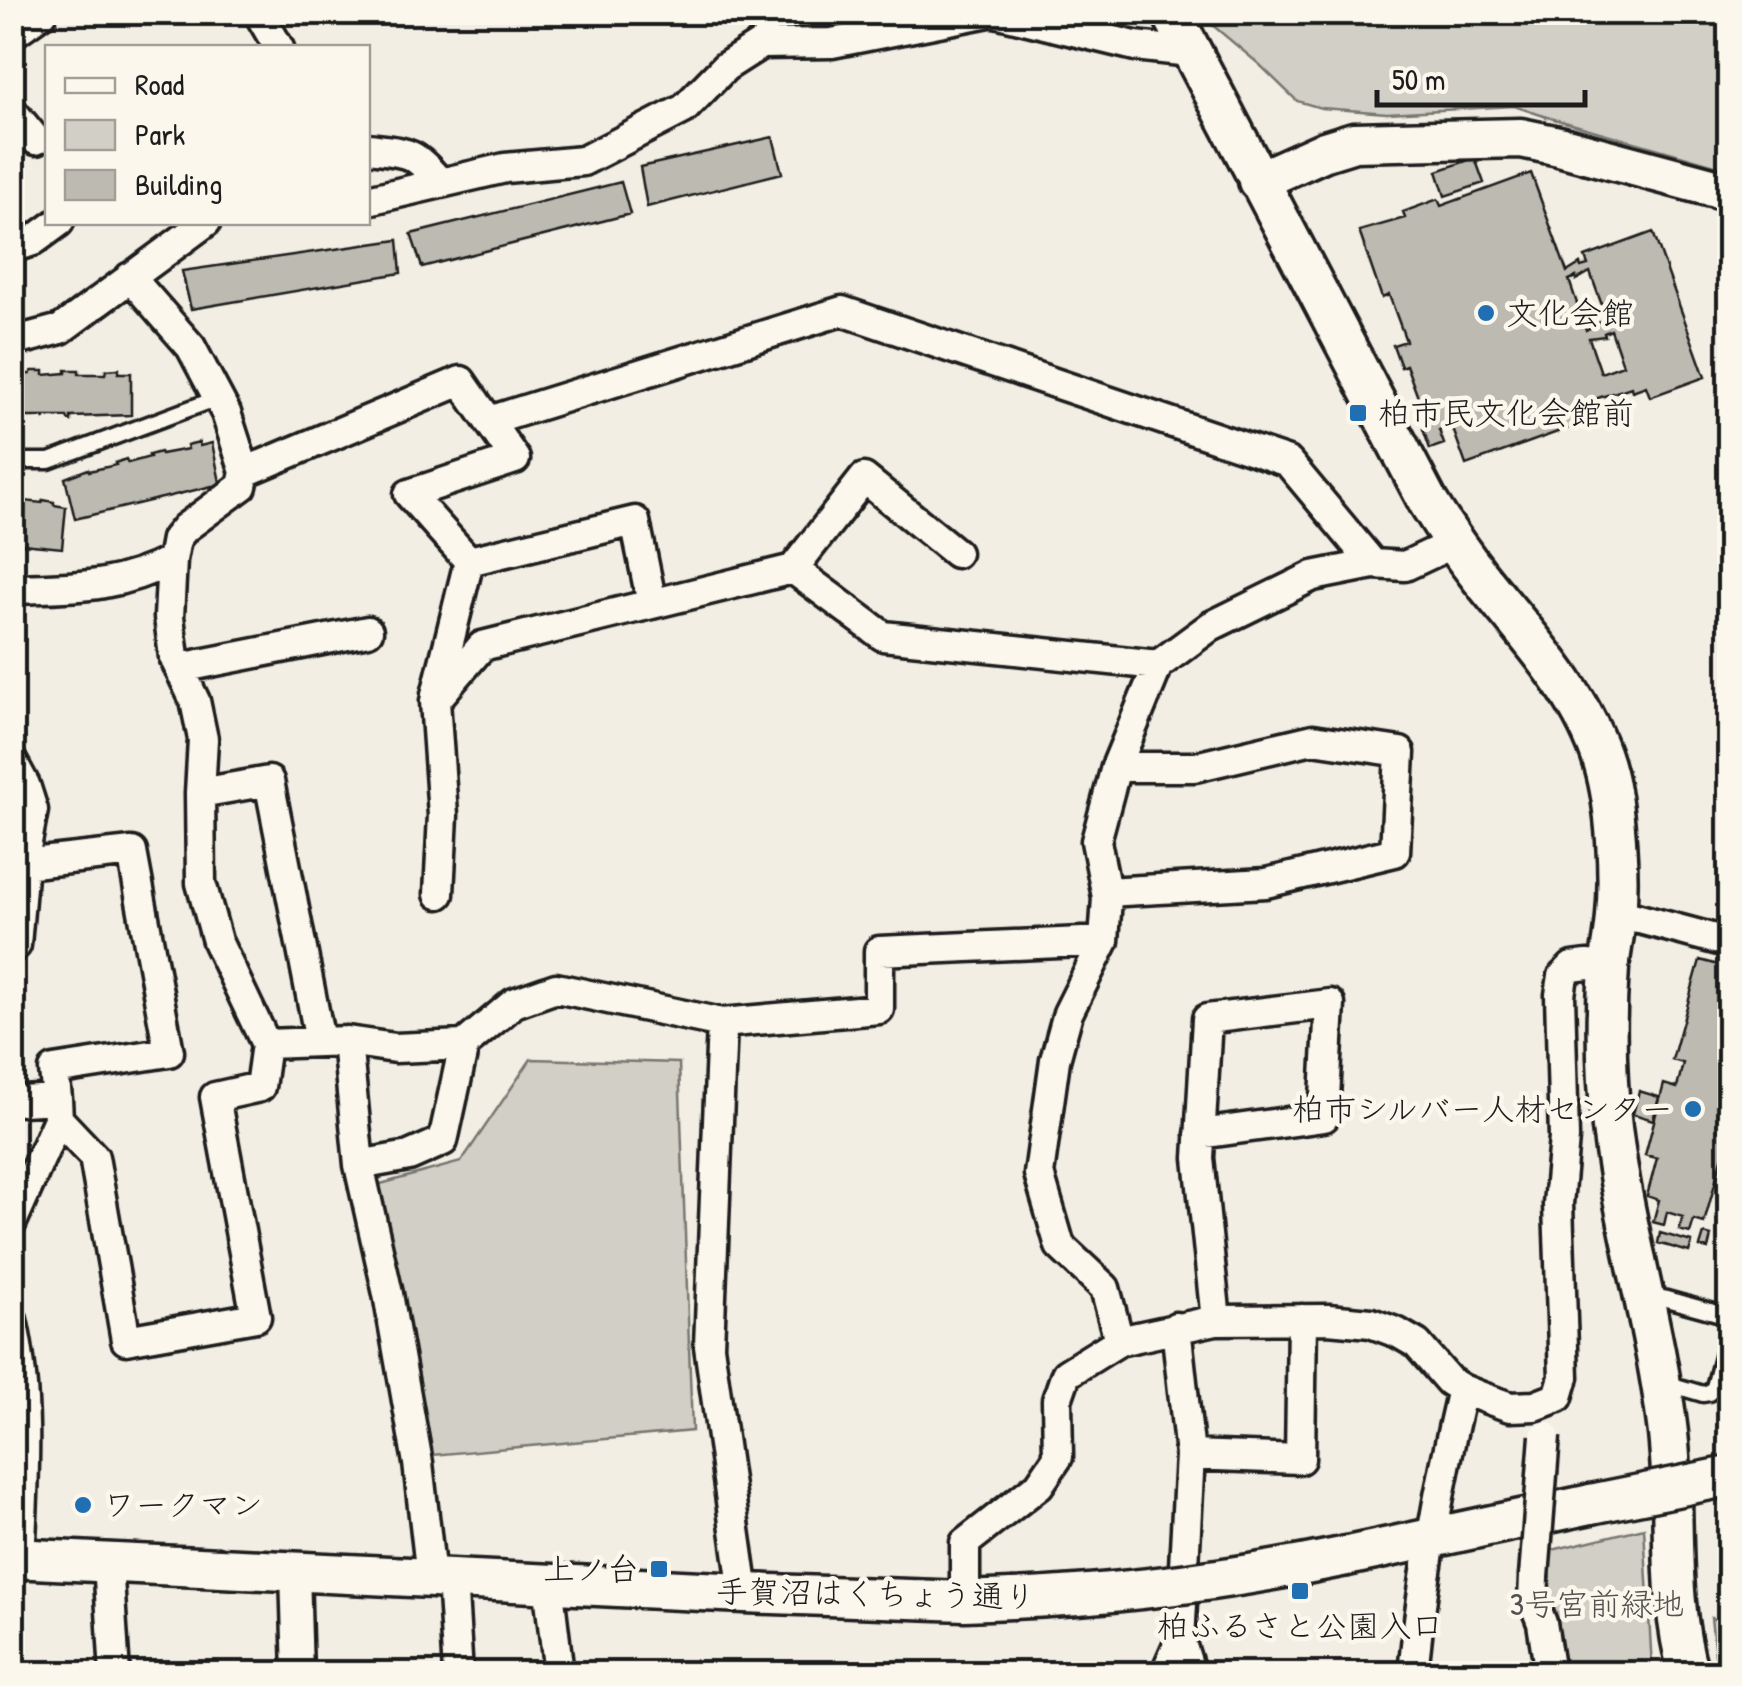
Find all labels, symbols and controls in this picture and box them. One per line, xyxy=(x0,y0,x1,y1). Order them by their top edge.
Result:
legend xyxy=(45,45,370,225)
scale bar xyxy=(1377,45,1584,107)
text: 50 m xyxy=(1392,59,1445,99)
text: Road xyxy=(135,64,184,104)
text: Park xyxy=(135,114,185,154)
text: Building xyxy=(135,164,222,204)
place label: 文化会館 xyxy=(1506,291,1634,334)
marker: 文化会館 xyxy=(1475,302,1497,324)
place label: 柏市民文化会館前 xyxy=(1378,391,1634,434)
marker: 柏市民文化会館前 xyxy=(1347,402,1369,424)
place label: 柏市シルバー人材センター xyxy=(1292,1087,1673,1130)
marker: 柏市シルバー人材センター xyxy=(1682,1098,1704,1120)
place label: ワークマン xyxy=(103,1483,263,1526)
marker: ワークマン xyxy=(72,1494,94,1516)
place label: 上ノ台 xyxy=(543,1547,639,1590)
marker: 上ノ台 xyxy=(648,1558,670,1580)
street label: 手賀沼はくちょう通り xyxy=(716,1569,1036,1618)
marker: 柏ふるさと公園入口 xyxy=(1289,1580,1311,1602)
park label: 3号宮前緑地 xyxy=(1510,1582,1684,1625)
place label: 柏ふるさと公園入口 xyxy=(1157,1604,1443,1647)

